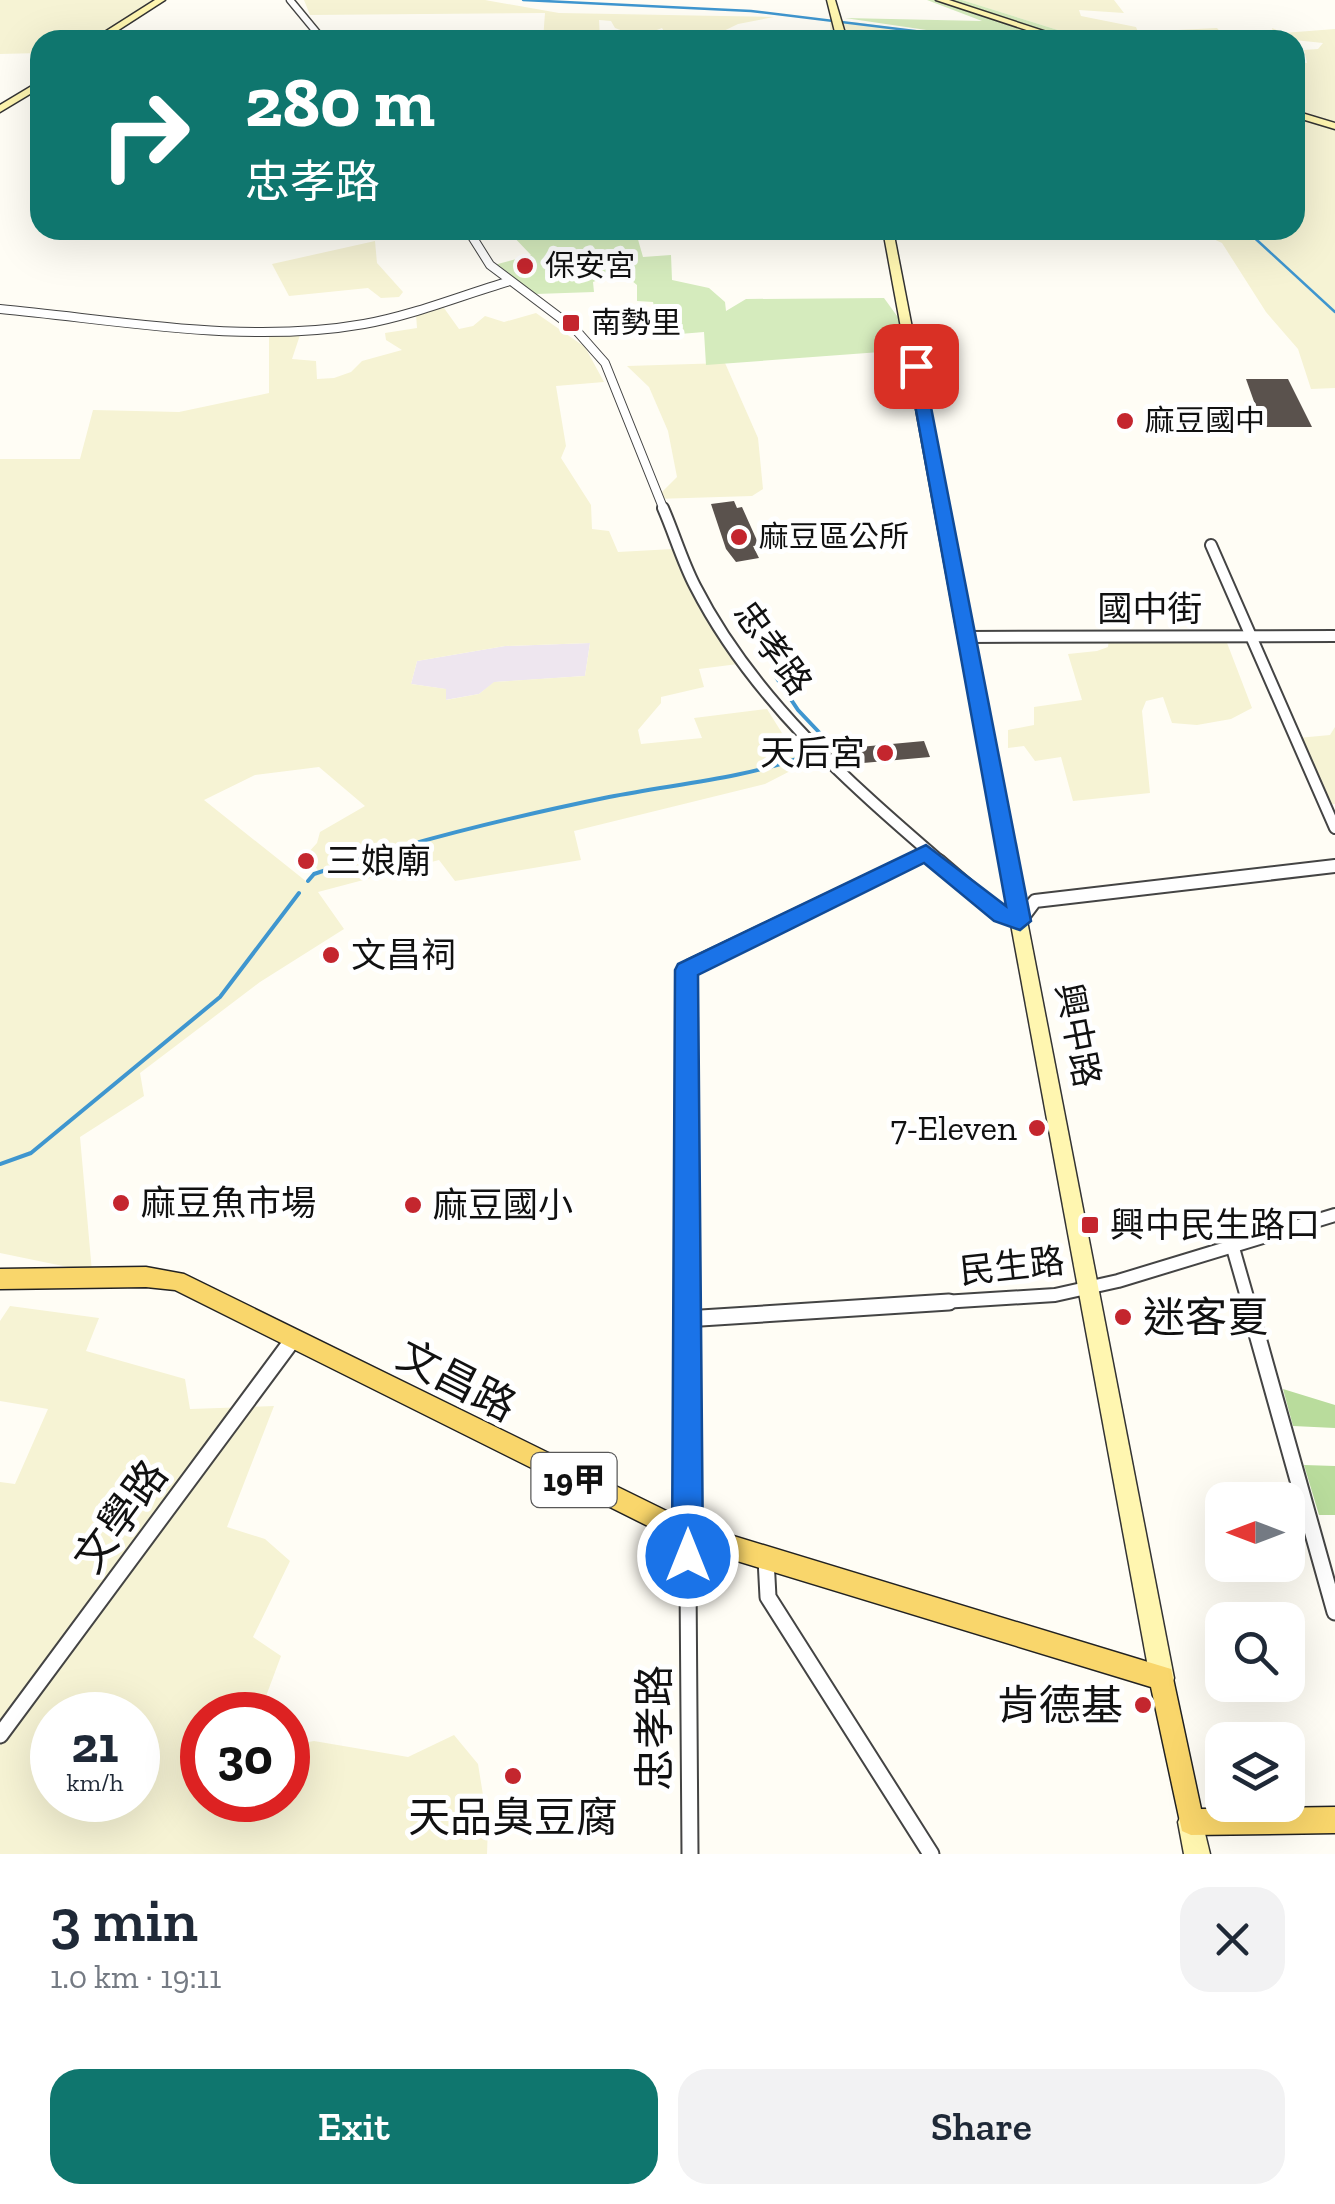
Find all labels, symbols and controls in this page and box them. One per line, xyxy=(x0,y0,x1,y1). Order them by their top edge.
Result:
text: 280 m xyxy=(245,60,435,144)
icon: right xyxy=(80,70,210,200)
text: 忠孝路 xyxy=(245,155,380,209)
place label: 保安宮 xyxy=(545,248,635,284)
marker: 保安宮 xyxy=(514,255,536,277)
place label: 南勢里 xyxy=(591,305,681,341)
marker: 南勢里 xyxy=(560,312,582,334)
pin xyxy=(874,324,959,409)
icon: arrive xyxy=(889,339,944,394)
place label: 麻豆國中 xyxy=(1145,403,1265,439)
marker: 麻豆國中 xyxy=(1114,410,1136,432)
place label: 麻豆區公所 xyxy=(759,519,909,555)
marker: 麻豆區公所 xyxy=(728,526,750,548)
street label: 國中街 xyxy=(1097,588,1203,630)
street label: 忠孝路 xyxy=(725,593,821,703)
place label: 天后宮 xyxy=(760,732,865,774)
marker: 天后宮 xyxy=(874,742,896,764)
place label: 三娘廟 xyxy=(326,840,431,882)
marker: 三娘廟 xyxy=(295,850,317,872)
place label: 文昌祠 xyxy=(351,934,456,976)
marker: 文昌祠 xyxy=(320,944,342,966)
street label: 興中路 xyxy=(1047,979,1109,1091)
place label: 7-Eleven xyxy=(891,1107,1017,1149)
marker: 7-Eleven xyxy=(1026,1117,1048,1139)
place label: 麻豆魚市場 xyxy=(141,1182,316,1224)
place label: 麻豆國小 xyxy=(433,1184,573,1226)
marker: 麻豆魚市場 xyxy=(110,1192,132,1214)
marker: 麻豆國小 xyxy=(402,1194,424,1216)
place label: 興中民生路口 xyxy=(1110,1204,1320,1246)
marker: 興中民生路口 xyxy=(1079,1214,1101,1236)
street label: 民生路 xyxy=(958,1240,1066,1292)
place label: 迷客夏 xyxy=(1143,1292,1269,1343)
marker: 迷客夏 xyxy=(1112,1306,1134,1328)
street label: 文昌路 xyxy=(389,1329,524,1432)
street label: 文學路 xyxy=(63,1450,178,1582)
road number: 19甲 xyxy=(532,1453,616,1507)
north arrow xyxy=(1205,1482,1305,1582)
map controls xyxy=(1205,1482,1305,1822)
position arrow xyxy=(636,1504,740,1608)
button: search xyxy=(1205,1602,1305,1702)
street label: 忠孝路 xyxy=(629,1665,680,1791)
place label: 肯德基 xyxy=(997,1680,1123,1731)
speed limit sign: 30 xyxy=(180,1692,310,1822)
marker: 肯德基 xyxy=(1132,1694,1154,1716)
text: 21 xyxy=(71,1715,119,1775)
button: layers xyxy=(1205,1722,1305,1822)
marker: 天品臭豆腐 xyxy=(502,1765,524,1787)
text: km/h xyxy=(66,1767,124,1797)
place label: 天品臭豆腐 xyxy=(408,1792,618,1843)
text: 3 min xyxy=(50,1884,198,1956)
button: close xyxy=(1180,1887,1285,1992)
text: 1.0 km · 19:11 xyxy=(50,1958,221,1996)
button: Exit xyxy=(50,2069,658,2184)
button: Share xyxy=(678,2069,1285,2184)

